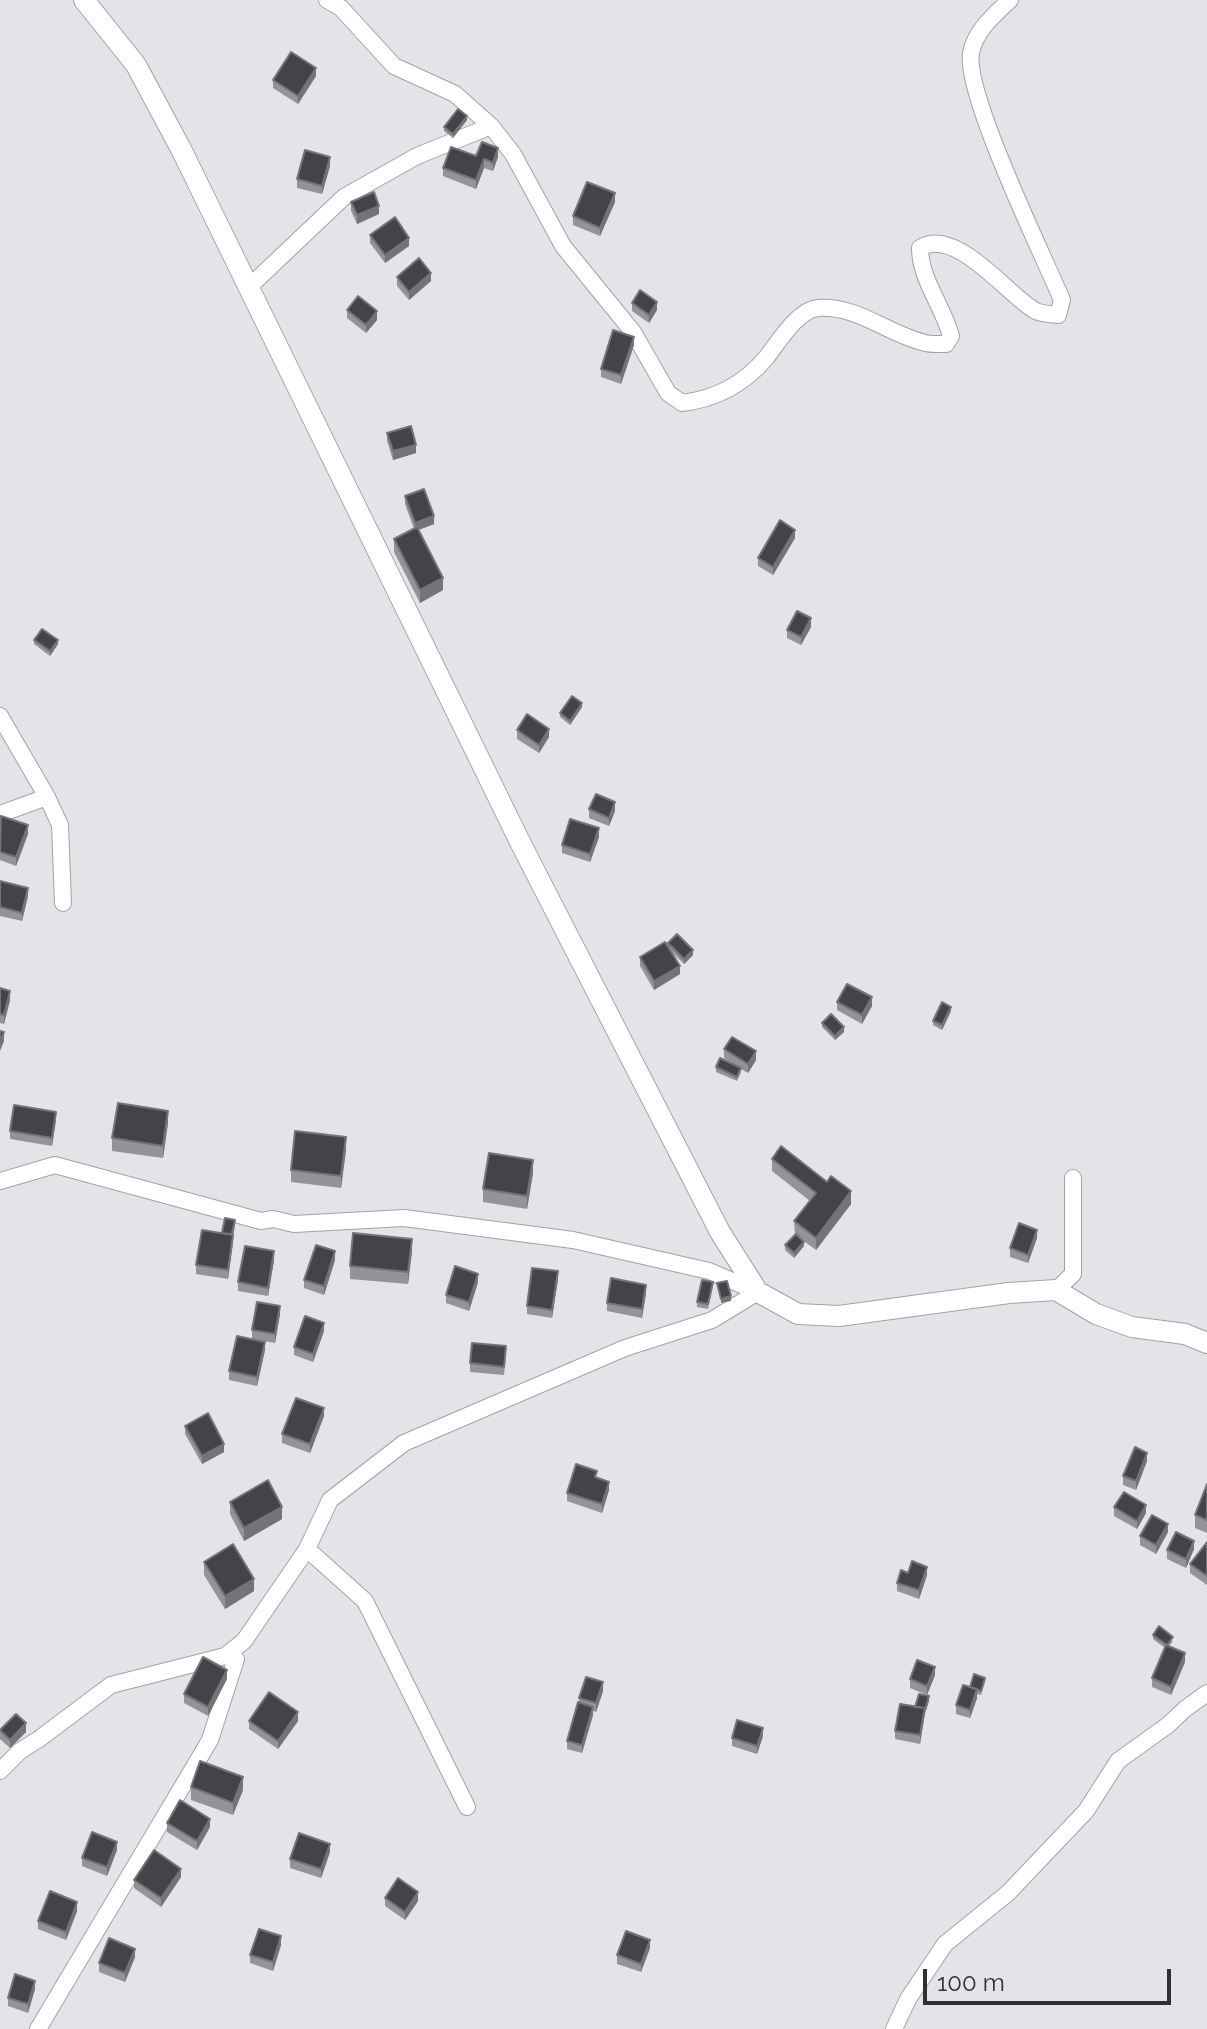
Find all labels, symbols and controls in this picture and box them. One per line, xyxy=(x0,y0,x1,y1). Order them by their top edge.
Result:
scale bar xyxy=(927,1953,1175,2003)
text: 100 m xyxy=(937,1968,1005,1997)

